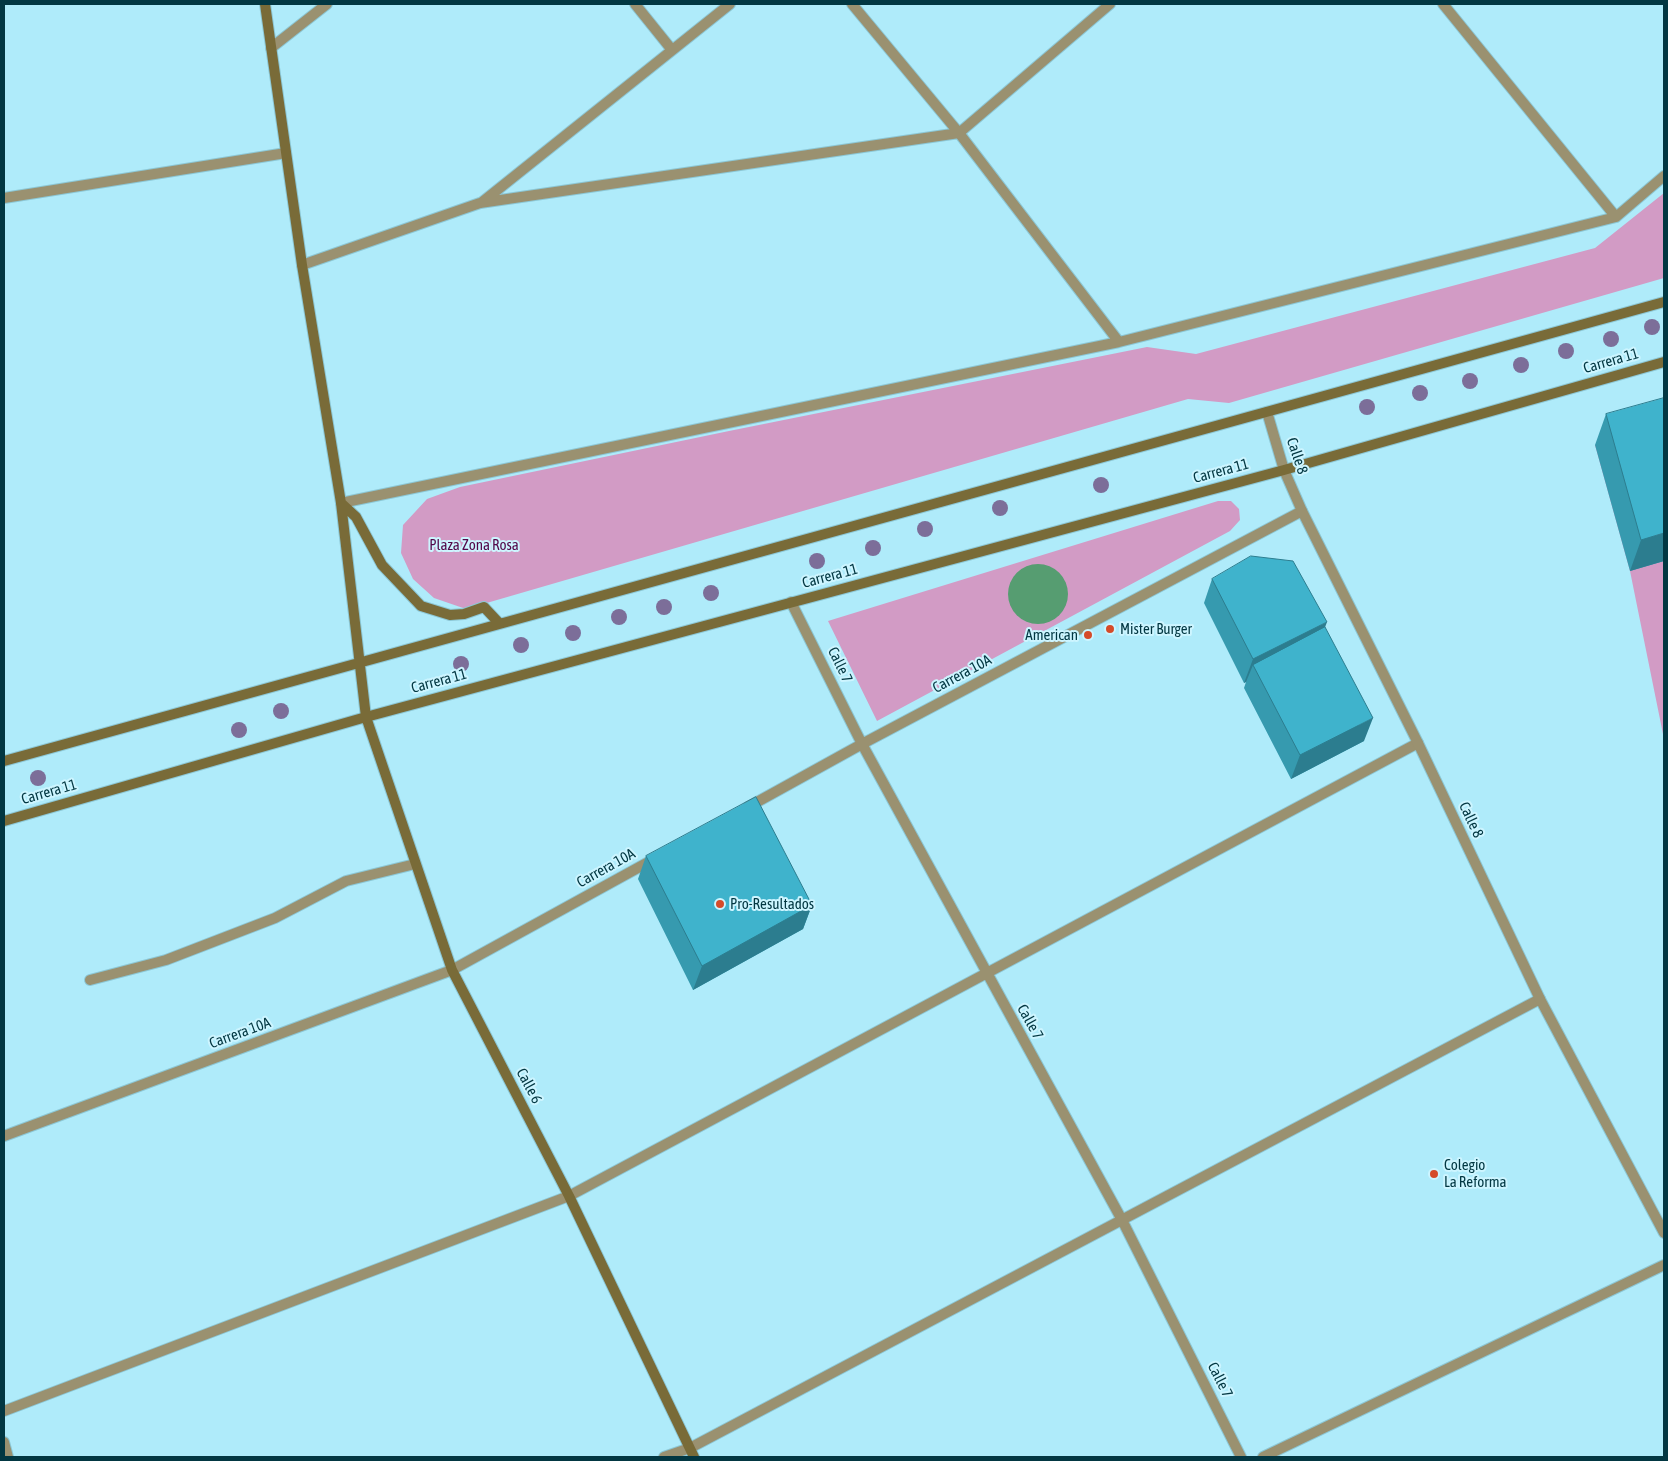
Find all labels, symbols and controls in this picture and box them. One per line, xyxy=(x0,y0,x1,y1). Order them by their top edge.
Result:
street label: Carrera 11 xyxy=(1581,345,1641,377)
street label: Calle 8 xyxy=(1282,435,1312,477)
street label: Carrera 11 xyxy=(1191,455,1251,487)
park label: Plaza Zona Rosa xyxy=(429,536,519,554)
street label: Carrera 11 xyxy=(800,560,860,592)
place label: Mister Burger xyxy=(1120,620,1192,638)
marker: Mister Burger xyxy=(1104,623,1116,635)
place label: American xyxy=(1025,626,1078,644)
marker: American xyxy=(1082,629,1094,641)
street label: Calle 7 xyxy=(824,644,856,686)
street label: Carrera 10A xyxy=(930,651,994,697)
street label: Carrera 11 xyxy=(409,665,469,697)
street label: Carrera 11 xyxy=(19,776,79,808)
street label: Calle 8 xyxy=(1455,799,1487,841)
street label: Carrera 10A xyxy=(574,845,638,891)
place label: Pro-Resultados xyxy=(730,895,814,913)
marker: Pro-Resultados xyxy=(714,898,726,910)
street label: Calle 7 xyxy=(1013,1001,1047,1043)
street label: Carrera 10A xyxy=(207,1014,273,1052)
street label: Calle 6 xyxy=(512,1065,546,1107)
place label: Colegio La Reforma xyxy=(1444,1156,1507,1191)
marker: Colegio La Reforma xyxy=(1428,1168,1440,1180)
street label: Calle 7 xyxy=(1203,1359,1237,1401)

